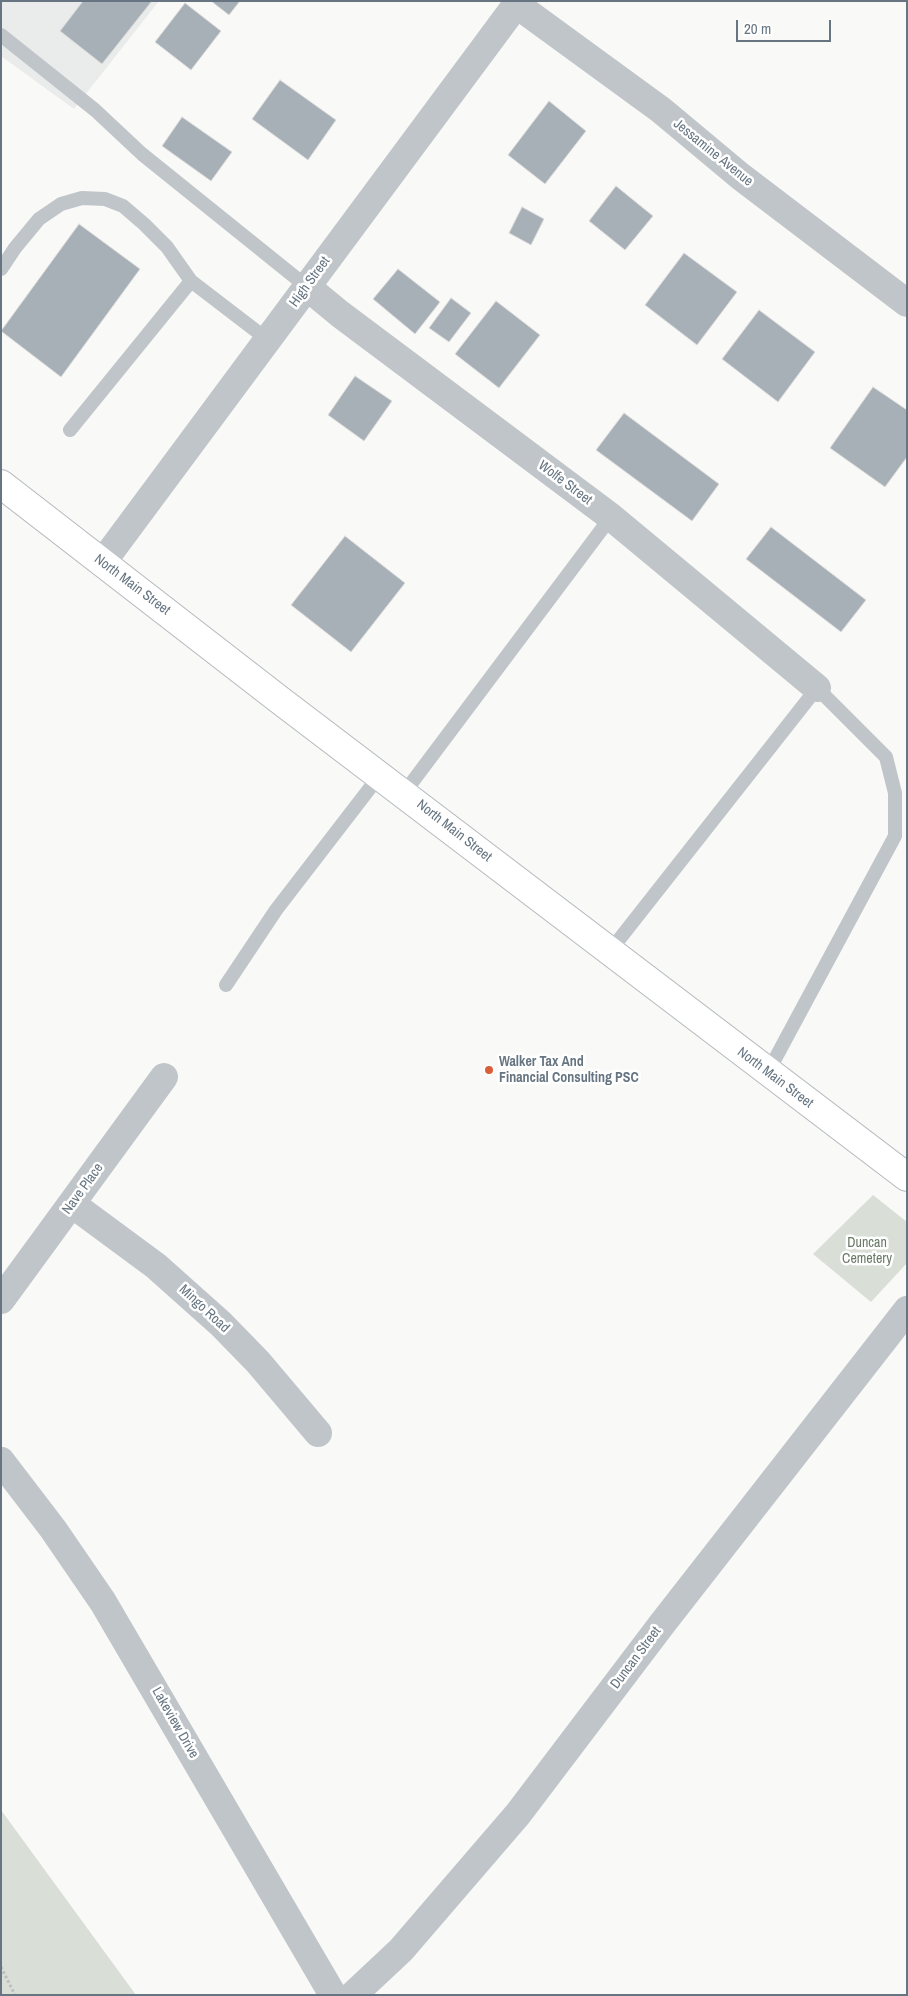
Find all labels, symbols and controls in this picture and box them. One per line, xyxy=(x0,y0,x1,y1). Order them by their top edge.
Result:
scale bar xyxy=(738,10,833,42)
text: 20 m xyxy=(744,18,771,39)
street label: Jessamine Avenue xyxy=(670,116,756,190)
street label: High Street xyxy=(286,254,334,310)
street label: Wolfe Street xyxy=(535,457,595,509)
street label: North Main Street xyxy=(91,551,173,619)
street label: North Main Street xyxy=(413,796,495,866)
street label: North Main Street xyxy=(734,1044,816,1112)
place label: Walker Tax And Financial Consulting PSC xyxy=(499,1054,639,1086)
marker: Walker Tax And Financial Consulting PSC xyxy=(483,1064,495,1076)
street label: Nave Place xyxy=(59,1160,107,1218)
park label: Duncan Cemetery xyxy=(842,1235,892,1268)
street label: Mingo Road xyxy=(175,1282,233,1336)
street label: Duncan Street xyxy=(607,1624,665,1692)
street label: Lakeview Drive xyxy=(148,1685,202,1761)

